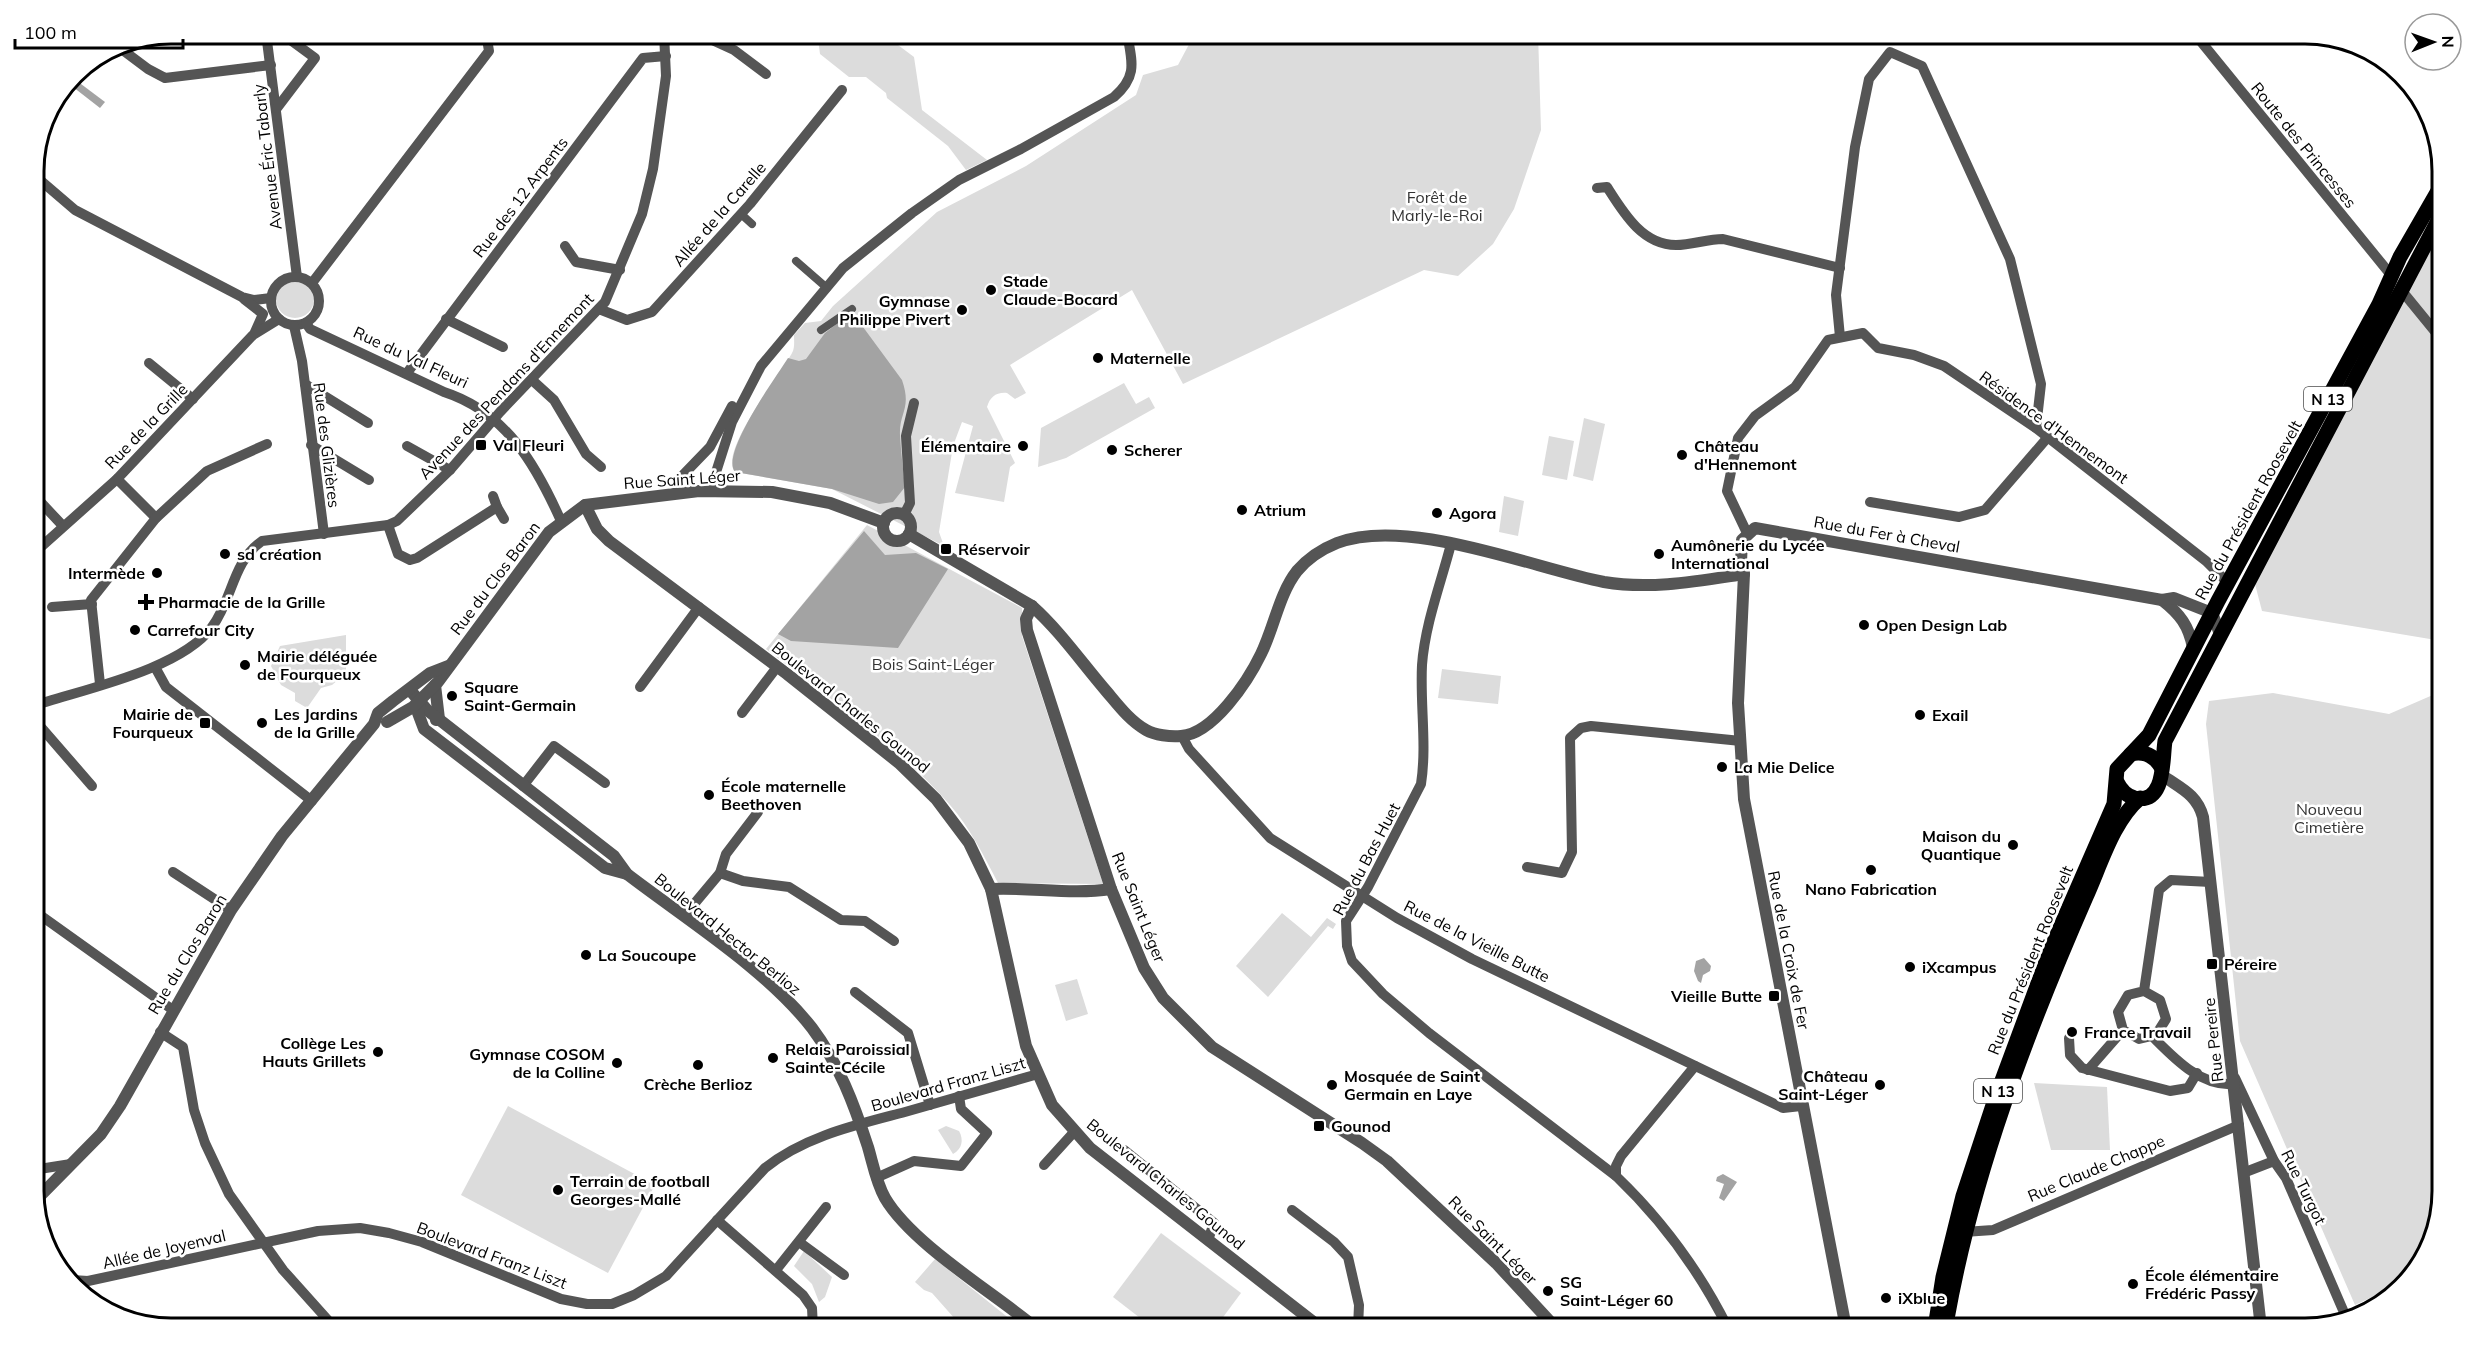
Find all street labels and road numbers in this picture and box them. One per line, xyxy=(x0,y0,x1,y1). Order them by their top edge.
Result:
street label: Route des Princesses xyxy=(2247,78,2361,212)
street label: Avenue Éric Tabarly xyxy=(248,83,286,231)
street label: Rue des 12 Arpents xyxy=(468,133,572,261)
street label: Allée de la Carelle xyxy=(668,158,770,270)
street label: Avenue des Pendans d'Ennemont xyxy=(414,288,598,483)
street label: Rue du Val Fleuri xyxy=(350,322,472,392)
street label: Résidence d'Hennemont xyxy=(1976,366,2133,488)
street label: Rue de la Grille xyxy=(100,379,192,473)
street label: Rue des Glizières xyxy=(309,381,345,509)
road number: N 13 xyxy=(2304,387,2352,411)
street label: Rue du Président Roosevelt xyxy=(2190,416,2306,603)
street label: Rue Saint Léger xyxy=(623,465,741,493)
street label: Rue du Fer à Cheval xyxy=(1812,511,1962,557)
street label: Rue du Clos Baron xyxy=(446,517,544,639)
street label: Boulevard Charles Gounod xyxy=(768,637,934,777)
street label: Rue du Bas Huet xyxy=(1328,799,1404,919)
street label: Rue Saint Léger xyxy=(1108,849,1170,965)
street label: Rue du Président Roosevelt xyxy=(1983,862,2077,1058)
street label: Boulevard Hector Berlioz xyxy=(651,869,805,999)
street label: Rue de la Croix de Fer xyxy=(1764,869,1814,1031)
street label: Rue du Clos Baron xyxy=(143,890,231,1018)
street label: Rue de la Vieille Butte xyxy=(1401,896,1553,986)
street label: Rue Pereire xyxy=(2199,997,2227,1083)
street label: Boulevard Franz Liszt xyxy=(869,1052,1028,1116)
road number: N 13 xyxy=(1974,1079,2022,1103)
street label: Boulevard Charles Gounod xyxy=(1083,1114,1249,1254)
street label: Rue Claude Chappe xyxy=(2024,1130,2168,1206)
street label: Rue Turgot xyxy=(2277,1146,2331,1228)
street label: Rue Saint Léger xyxy=(1444,1191,1542,1289)
street label: Boulevard Franz Liszt xyxy=(414,1217,570,1293)
street label: Allée de Joyenval xyxy=(100,1225,228,1273)

